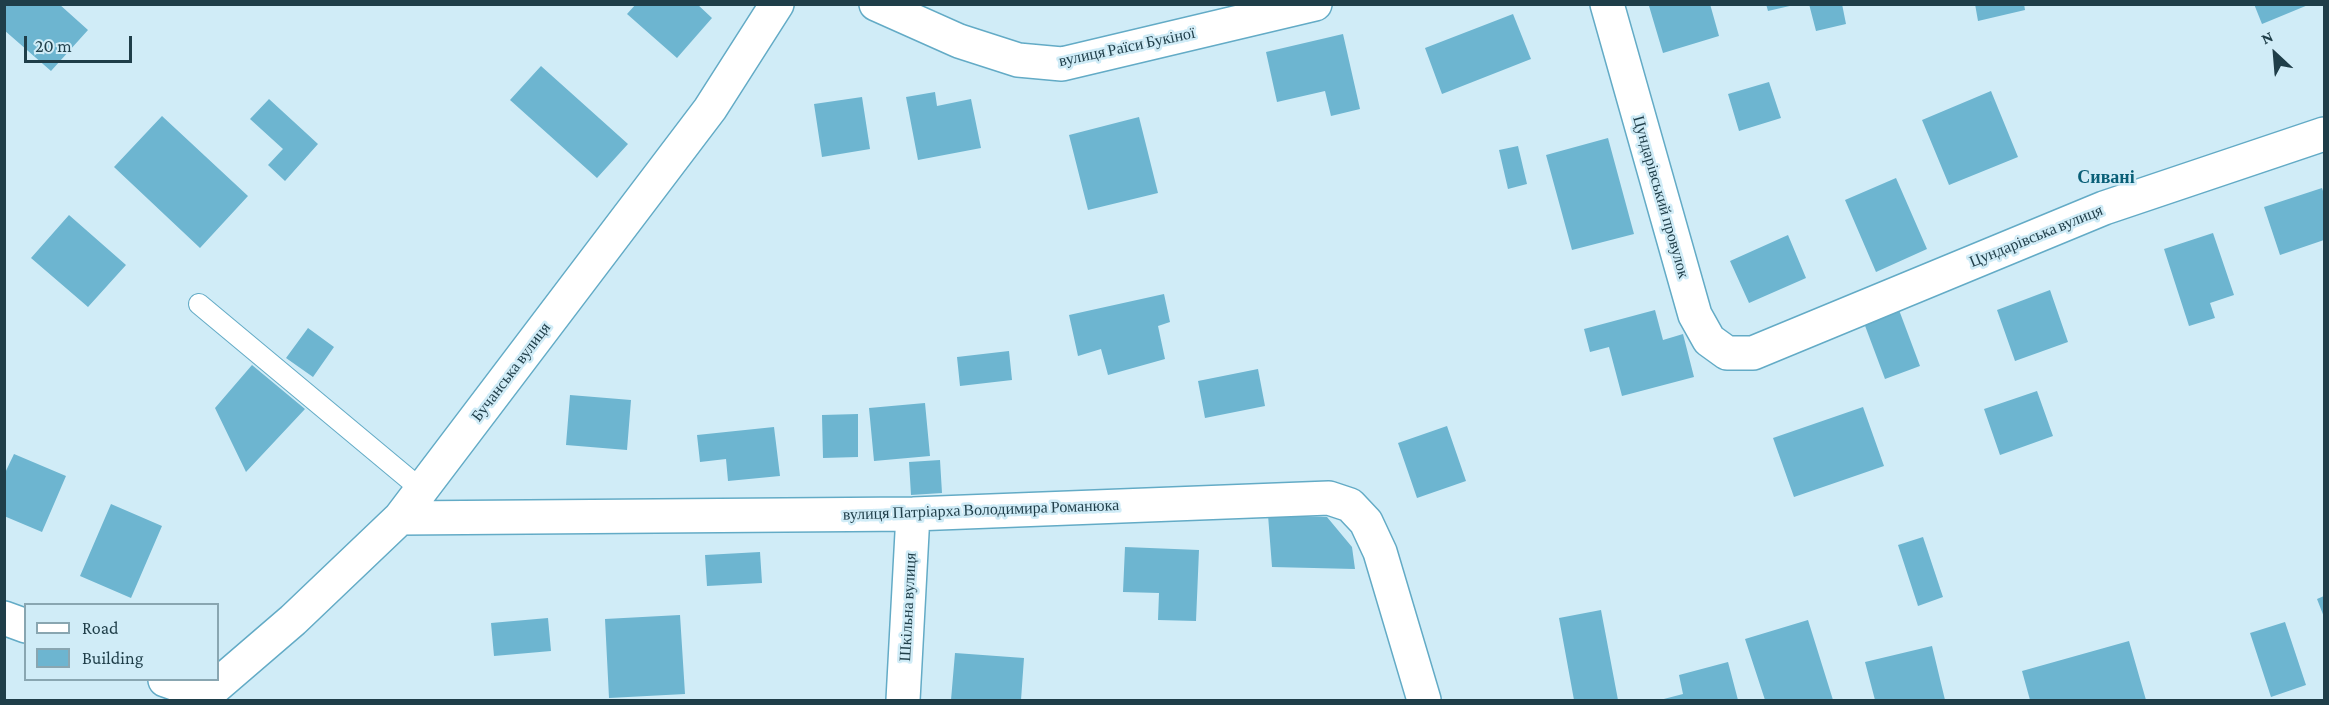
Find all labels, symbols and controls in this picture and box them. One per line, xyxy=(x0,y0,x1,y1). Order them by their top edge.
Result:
street label: вулиця Раїси Букіної xyxy=(1057,23,1197,71)
scale bar xyxy=(27,24,135,62)
north arrow xyxy=(2245,24,2305,84)
text: N xyxy=(2258,27,2276,47)
text: 20 m xyxy=(35,36,72,56)
street label: Цундарівський провулок xyxy=(1629,114,1693,280)
district label: Сивані xyxy=(2077,166,2135,188)
street label: Цундарівська вулиця xyxy=(1967,200,2105,272)
street label: Бучанська вулиця xyxy=(467,319,555,425)
street label: вулиця Патріарха Володимира Романюка xyxy=(842,496,1120,524)
street label: Шкільна вулиця xyxy=(896,552,920,662)
legend xyxy=(24,603,219,681)
text: Road xyxy=(82,618,119,638)
text: Building xyxy=(82,648,143,668)

